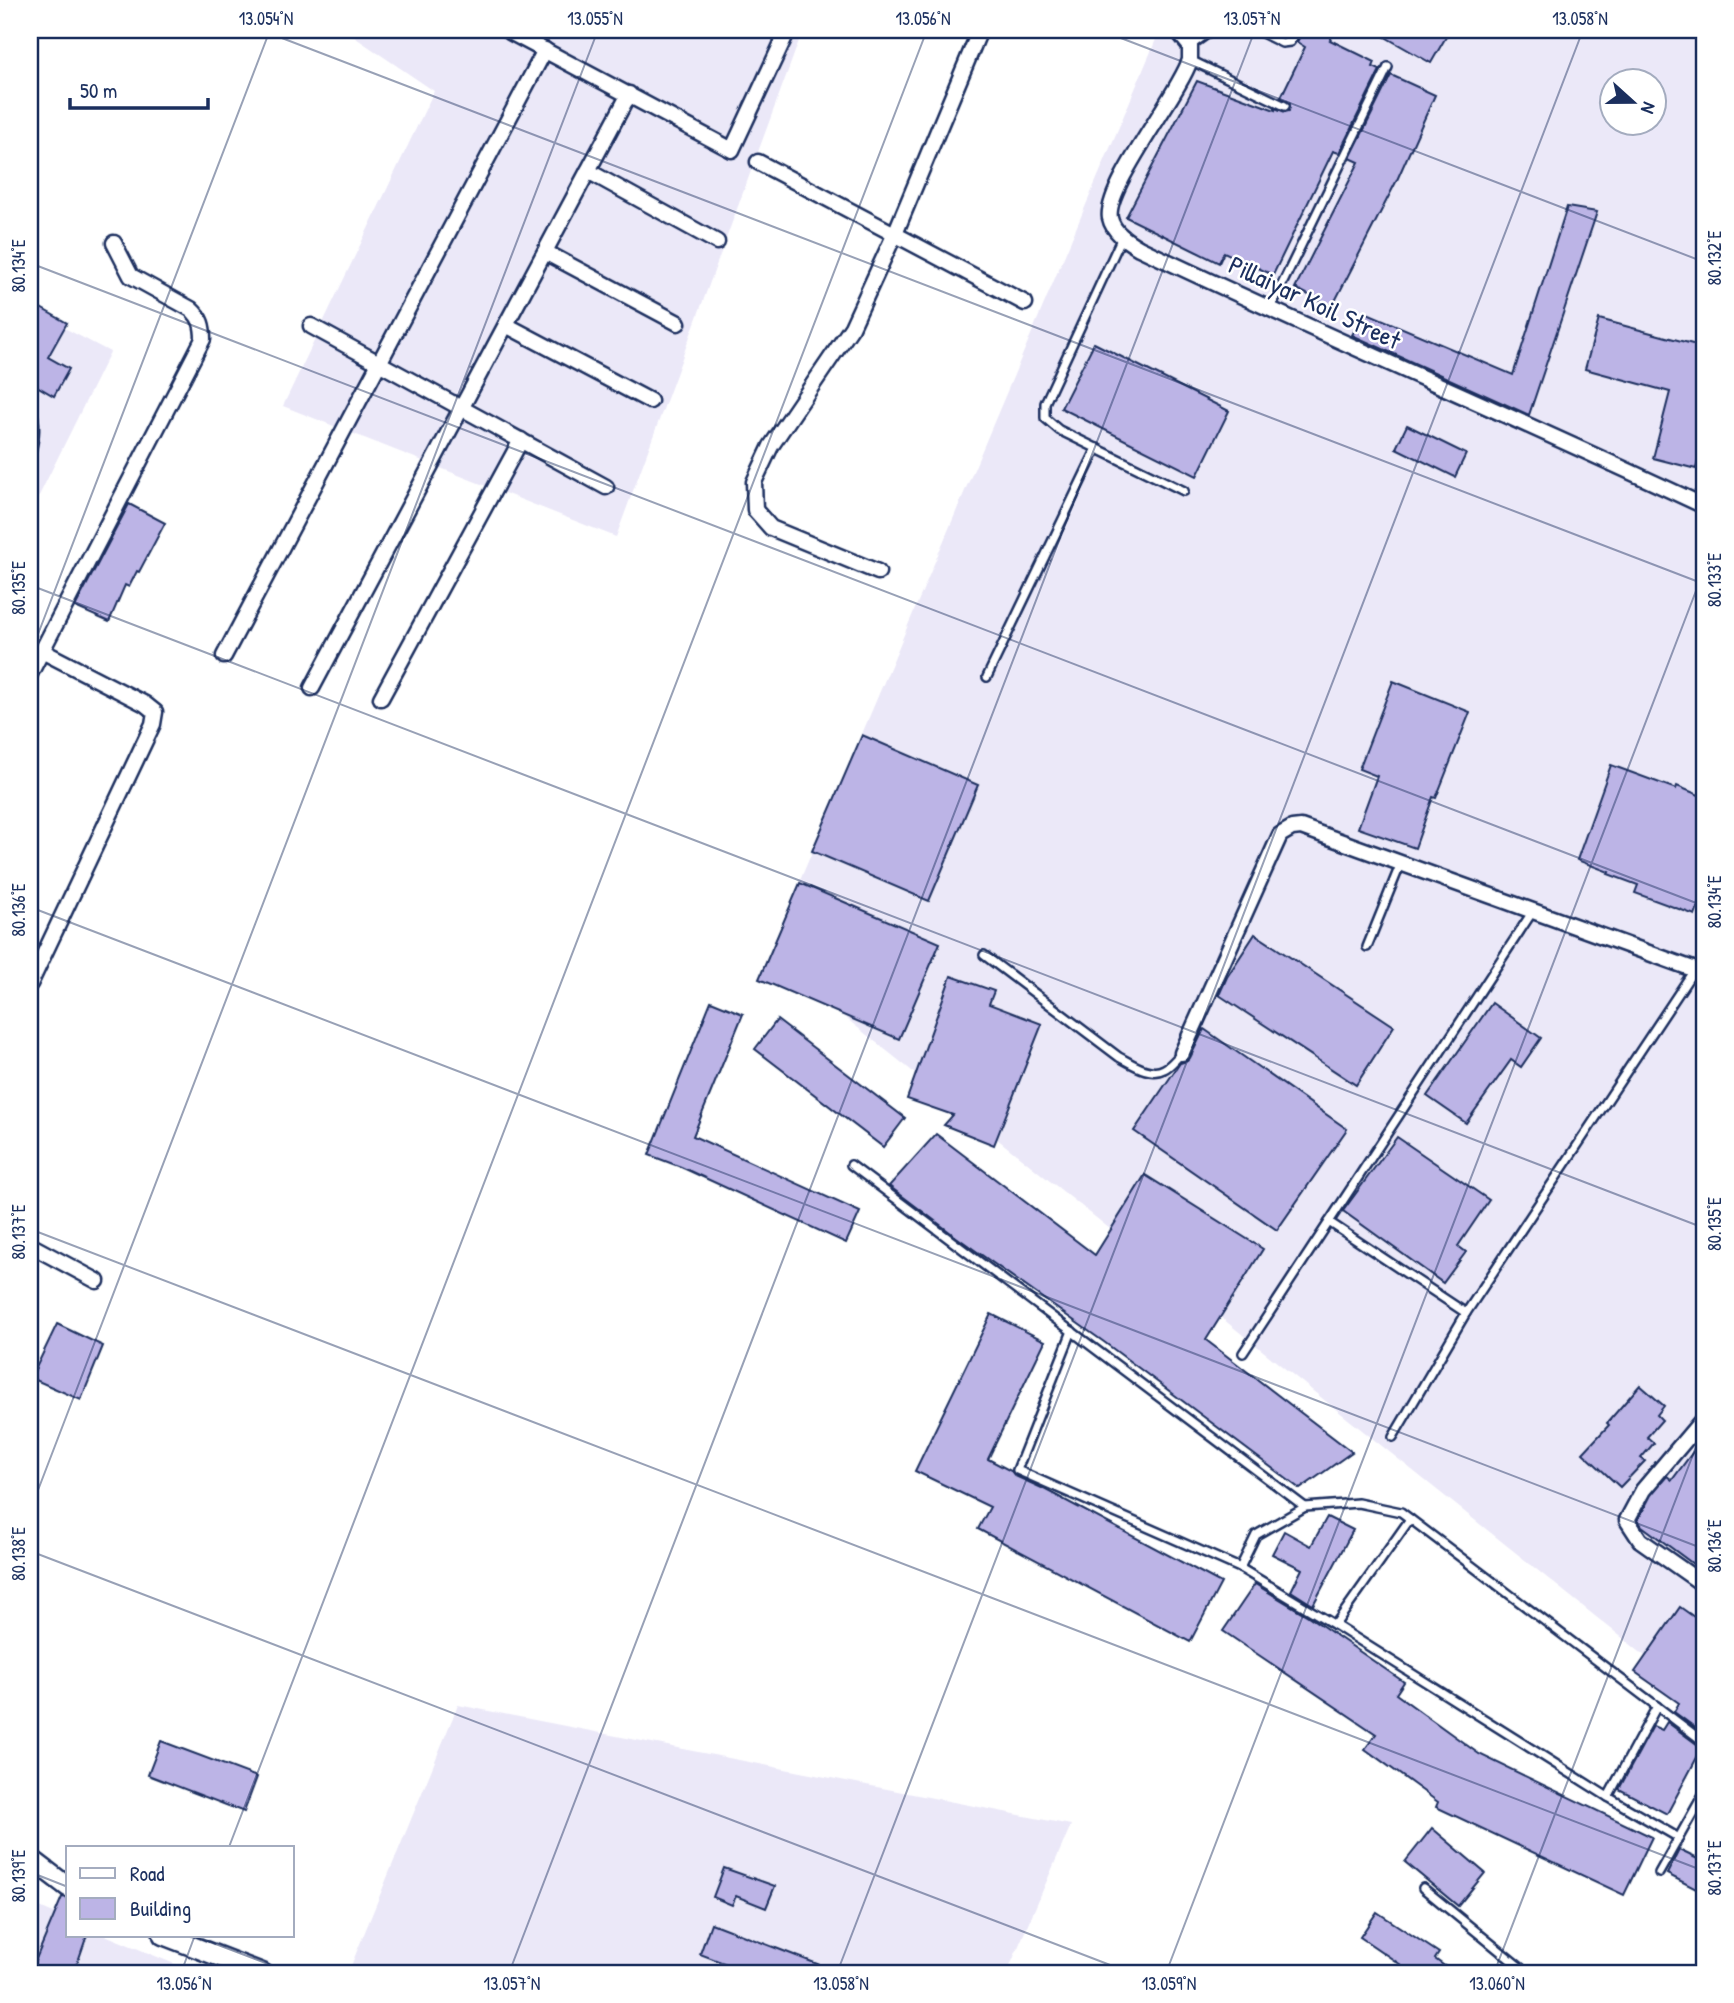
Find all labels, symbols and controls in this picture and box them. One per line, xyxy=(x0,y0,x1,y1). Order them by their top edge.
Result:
text: 13.054°N xyxy=(239,6,293,31)
text: 13.055°N xyxy=(567,6,623,31)
text: 13.056°N xyxy=(895,6,951,31)
text: 13.057°N xyxy=(1224,6,1280,31)
text: 13.058°N xyxy=(1552,6,1608,31)
scale bar xyxy=(70,66,208,110)
north arrow xyxy=(1598,66,1668,136)
text: 50 m xyxy=(80,76,117,105)
text: N xyxy=(1635,99,1663,117)
text: 80.132°E xyxy=(1702,231,1727,285)
text: 80.134°E xyxy=(6,239,31,293)
street label: Pillaiyar Koil Street xyxy=(1223,247,1408,358)
text: 80.133°E xyxy=(1702,553,1727,607)
text: 80.135°E xyxy=(6,561,31,615)
text: 80.134°E xyxy=(1702,875,1727,929)
text: 80.136°E xyxy=(6,883,31,937)
text: 80.135°E xyxy=(1702,1197,1727,1251)
text: 80.137°E xyxy=(6,1204,31,1260)
text: 80.136°E xyxy=(1702,1519,1727,1573)
text: 80.138°E xyxy=(6,1527,31,1581)
text: 80.137°E xyxy=(1702,1840,1727,1896)
legend xyxy=(66,1846,294,1937)
text: 80.139°E xyxy=(6,1849,31,1903)
text: Road xyxy=(130,1859,164,1888)
text: Building xyxy=(130,1894,191,1923)
text: 13.056°N xyxy=(156,1971,212,1996)
text: 13.057°N xyxy=(484,1971,540,1996)
text: 13.058°N xyxy=(813,1971,869,1996)
text: 13.059°N xyxy=(1142,1971,1196,1996)
text: 13.060°N xyxy=(1469,1971,1525,1996)

